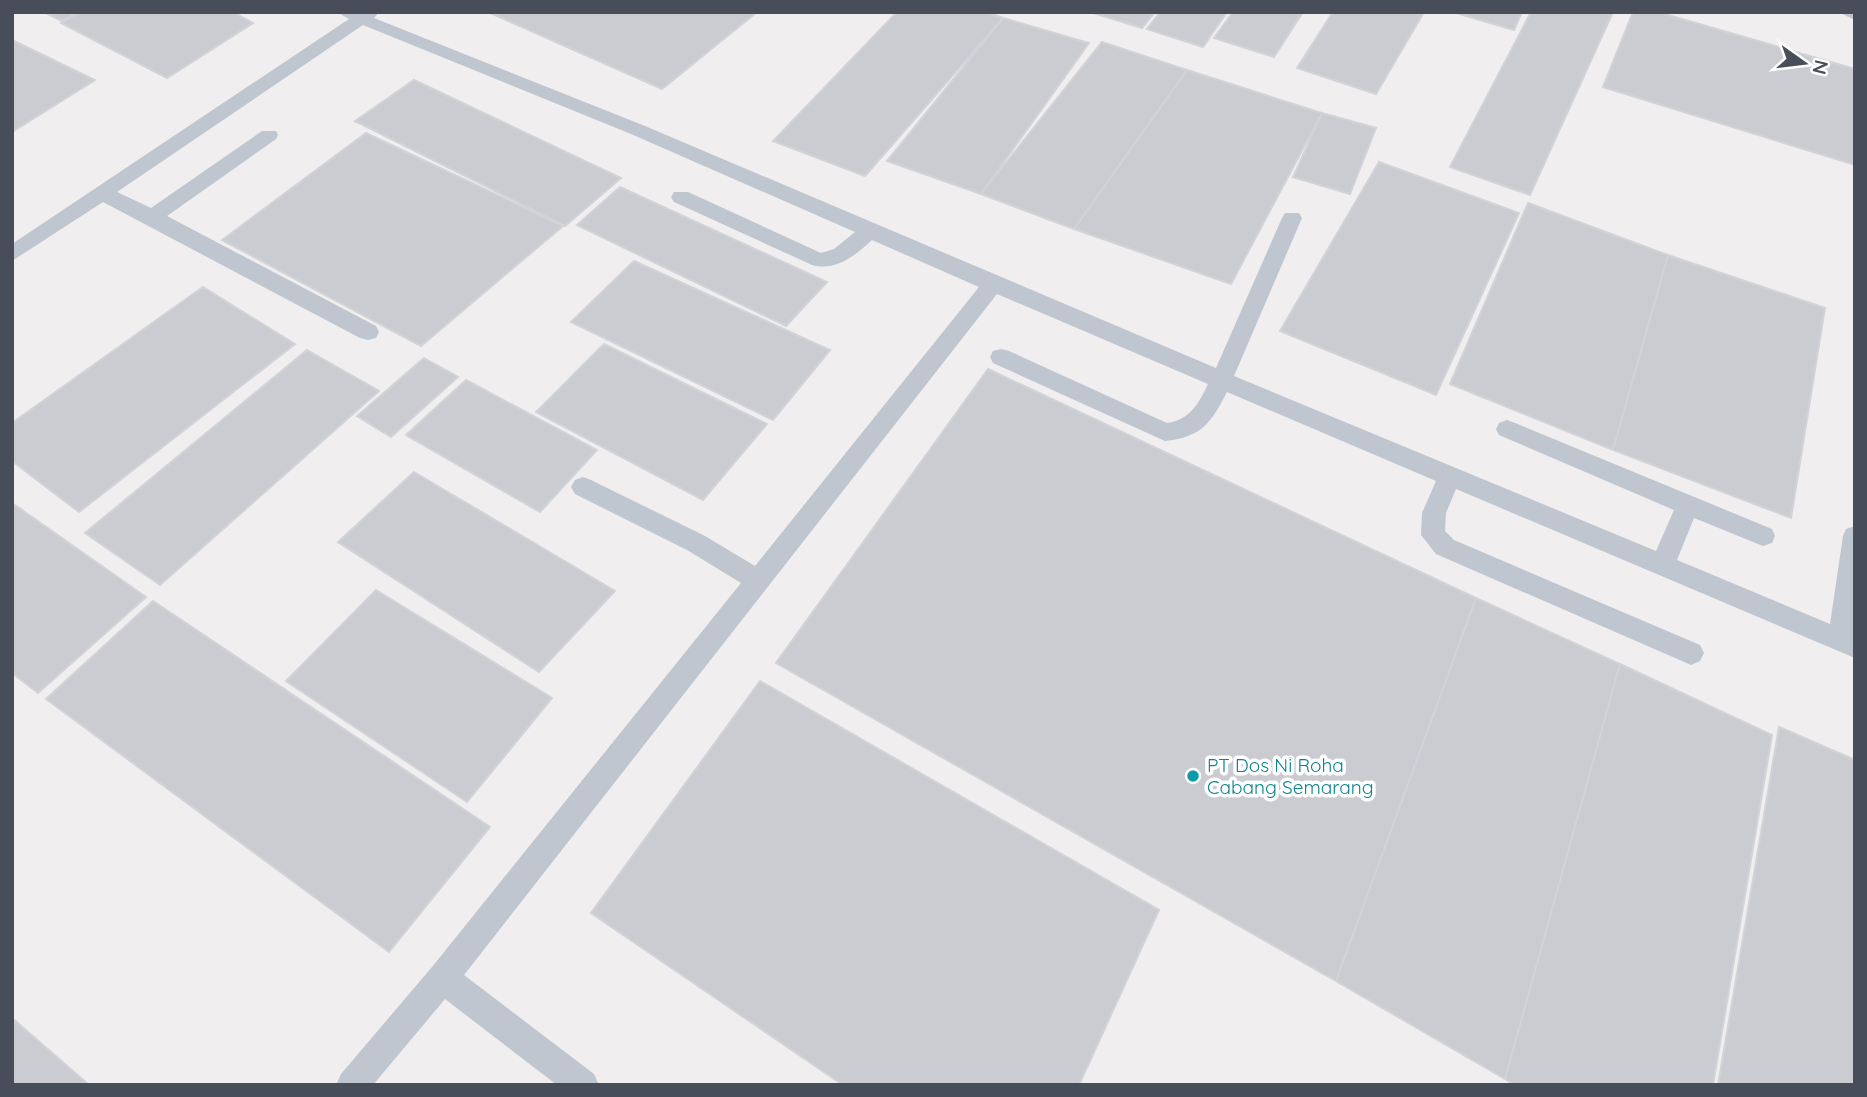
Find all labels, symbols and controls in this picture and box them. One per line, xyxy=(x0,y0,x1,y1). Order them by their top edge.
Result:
north arrow xyxy=(1769,28,1839,98)
text: N xyxy=(1807,57,1834,77)
place label: PT Dos Ni Roha Cabang Semarang xyxy=(1207,753,1374,799)
marker: PT Dos Ni Roha Cabang Semarang xyxy=(1185,768,1201,784)

